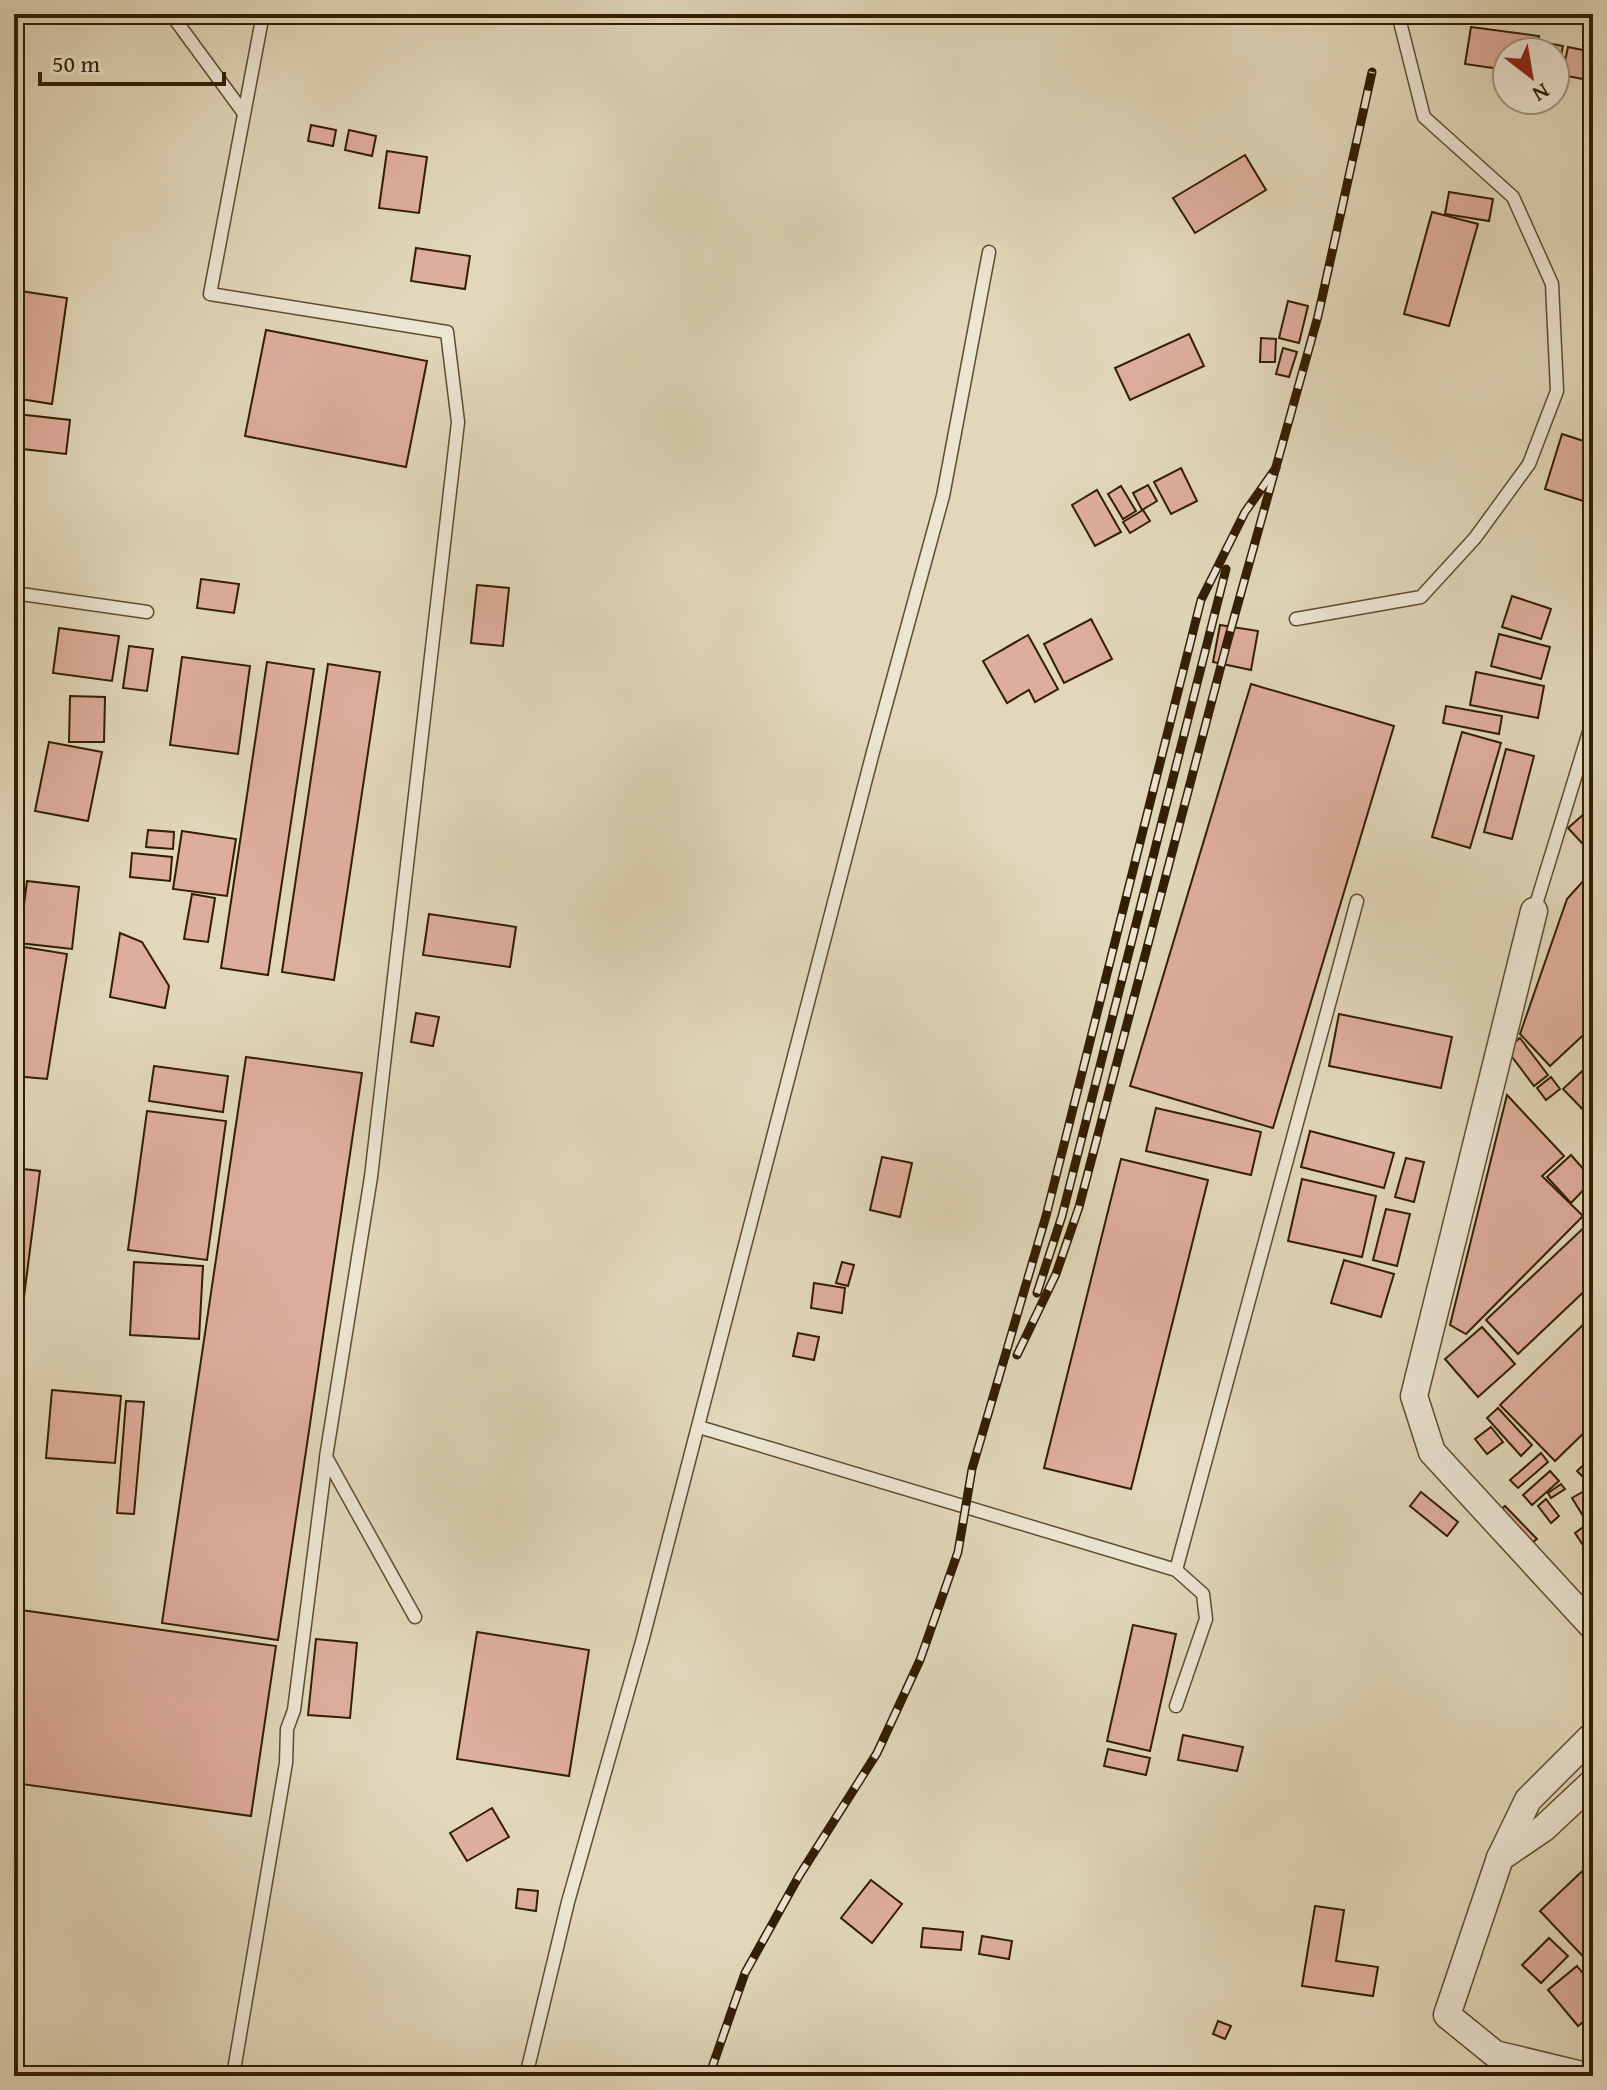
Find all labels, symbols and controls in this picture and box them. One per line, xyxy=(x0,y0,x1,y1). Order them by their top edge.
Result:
scale bar xyxy=(40,36,224,86)
north arrow xyxy=(1491,36,1571,116)
text: 50 m xyxy=(52,46,100,81)
text: N xyxy=(1527,76,1556,111)

